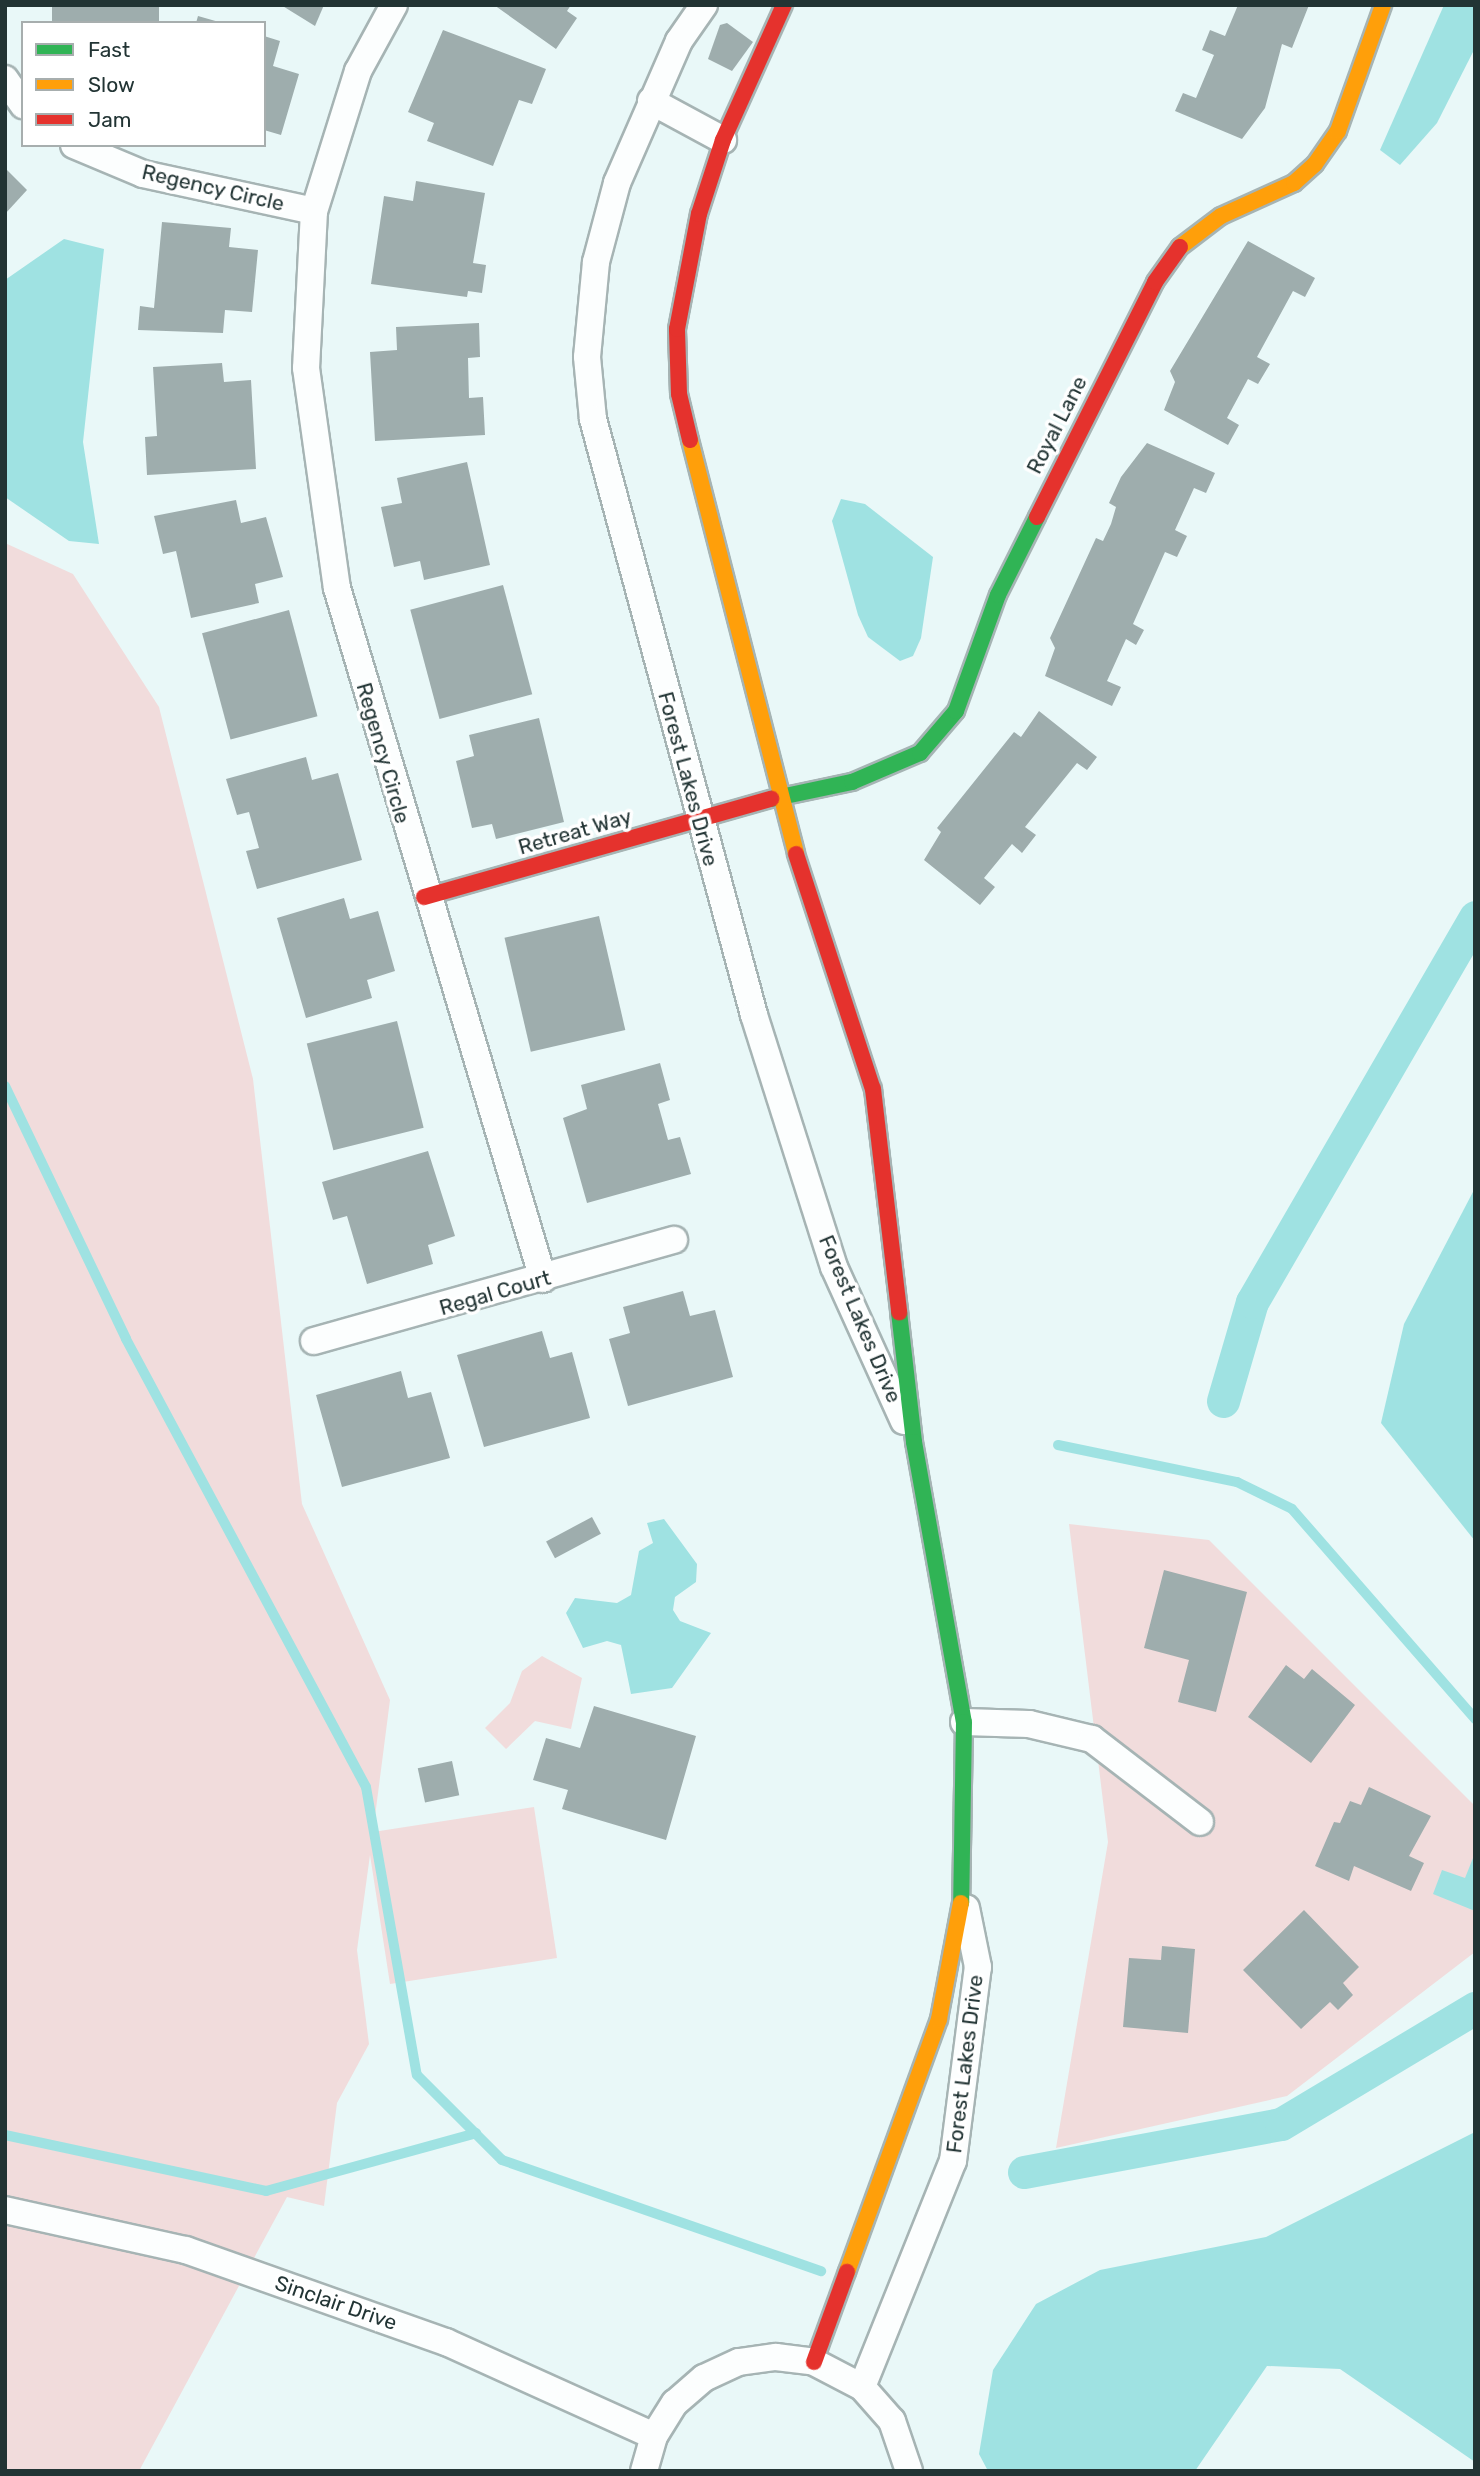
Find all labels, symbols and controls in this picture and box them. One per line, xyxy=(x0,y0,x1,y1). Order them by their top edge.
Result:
legend xyxy=(21,21,266,147)
text: Fast xyxy=(88,37,130,62)
text: Slow xyxy=(88,72,135,97)
text: Jam xyxy=(88,107,132,132)
street label: Regency Circle xyxy=(139,159,287,217)
street label: Royal Lane xyxy=(1022,372,1092,478)
street label: Regency Circle xyxy=(351,679,415,827)
street label: Forest Lakes Drive xyxy=(653,689,723,869)
street label: Retreat Way xyxy=(515,804,635,860)
street label: Forest Lakes Drive xyxy=(813,1231,907,1407)
street label: Regal Court xyxy=(436,1265,554,1321)
street label: Forest Lakes Drive xyxy=(942,1973,988,2155)
street label: Sinclair Drive xyxy=(271,2270,401,2336)

